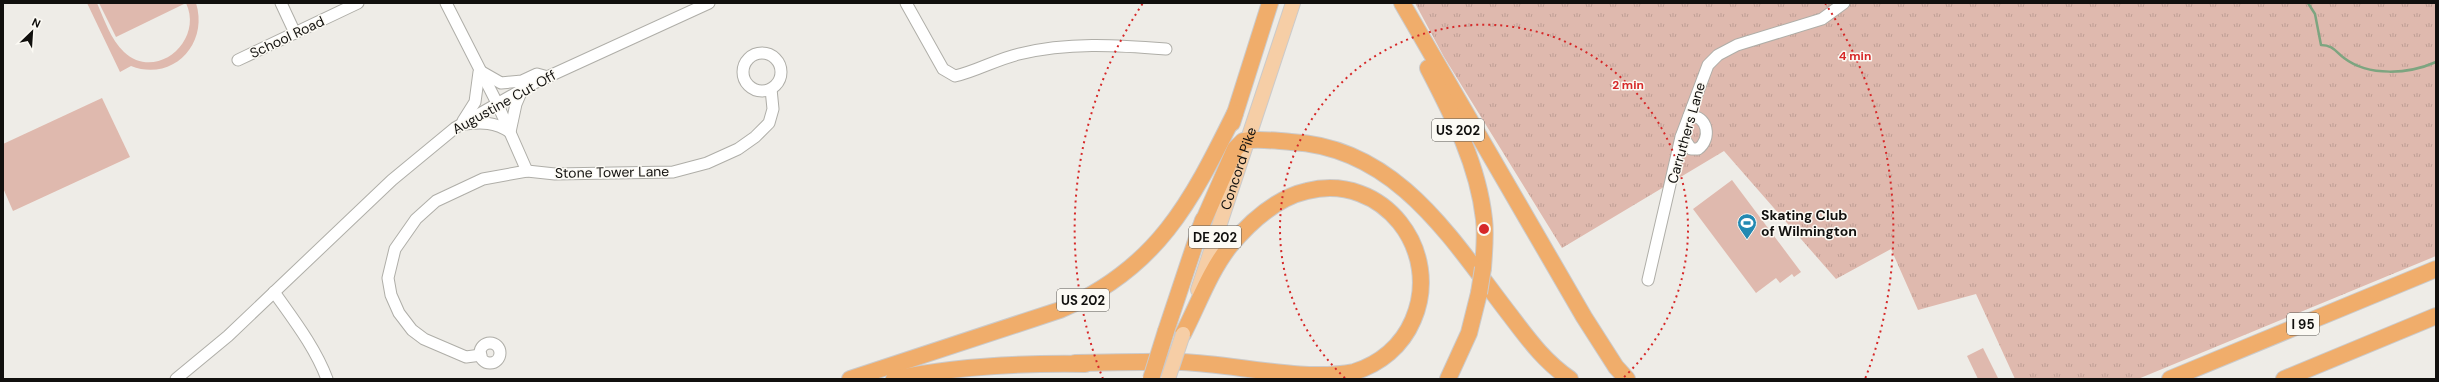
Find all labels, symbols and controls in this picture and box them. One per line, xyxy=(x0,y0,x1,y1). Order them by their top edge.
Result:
north arrow xyxy=(12,12,52,52)
street label: School Road xyxy=(247,12,327,62)
text: N xyxy=(30,15,43,31)
text: 4 min xyxy=(1839,48,1871,64)
street label: Augustine Cut Off xyxy=(449,66,559,138)
text: 2 min xyxy=(1612,77,1644,93)
street label: Carruthers Lane xyxy=(1663,80,1709,186)
road number: US 202 xyxy=(1432,119,1484,141)
street label: Concord Pike xyxy=(1216,125,1260,212)
street label: Stone Tower Lane xyxy=(555,162,669,182)
place label: Skating Club of Wilmington xyxy=(1761,206,1857,240)
sports icon: Skating Club of Wilmington xyxy=(1736,212,1758,240)
centre of rings xyxy=(1477,222,1491,236)
road number: DE 202 xyxy=(1189,226,1241,248)
road number: US 202 xyxy=(1057,289,1109,311)
road number: I 95 xyxy=(2287,313,2319,335)

